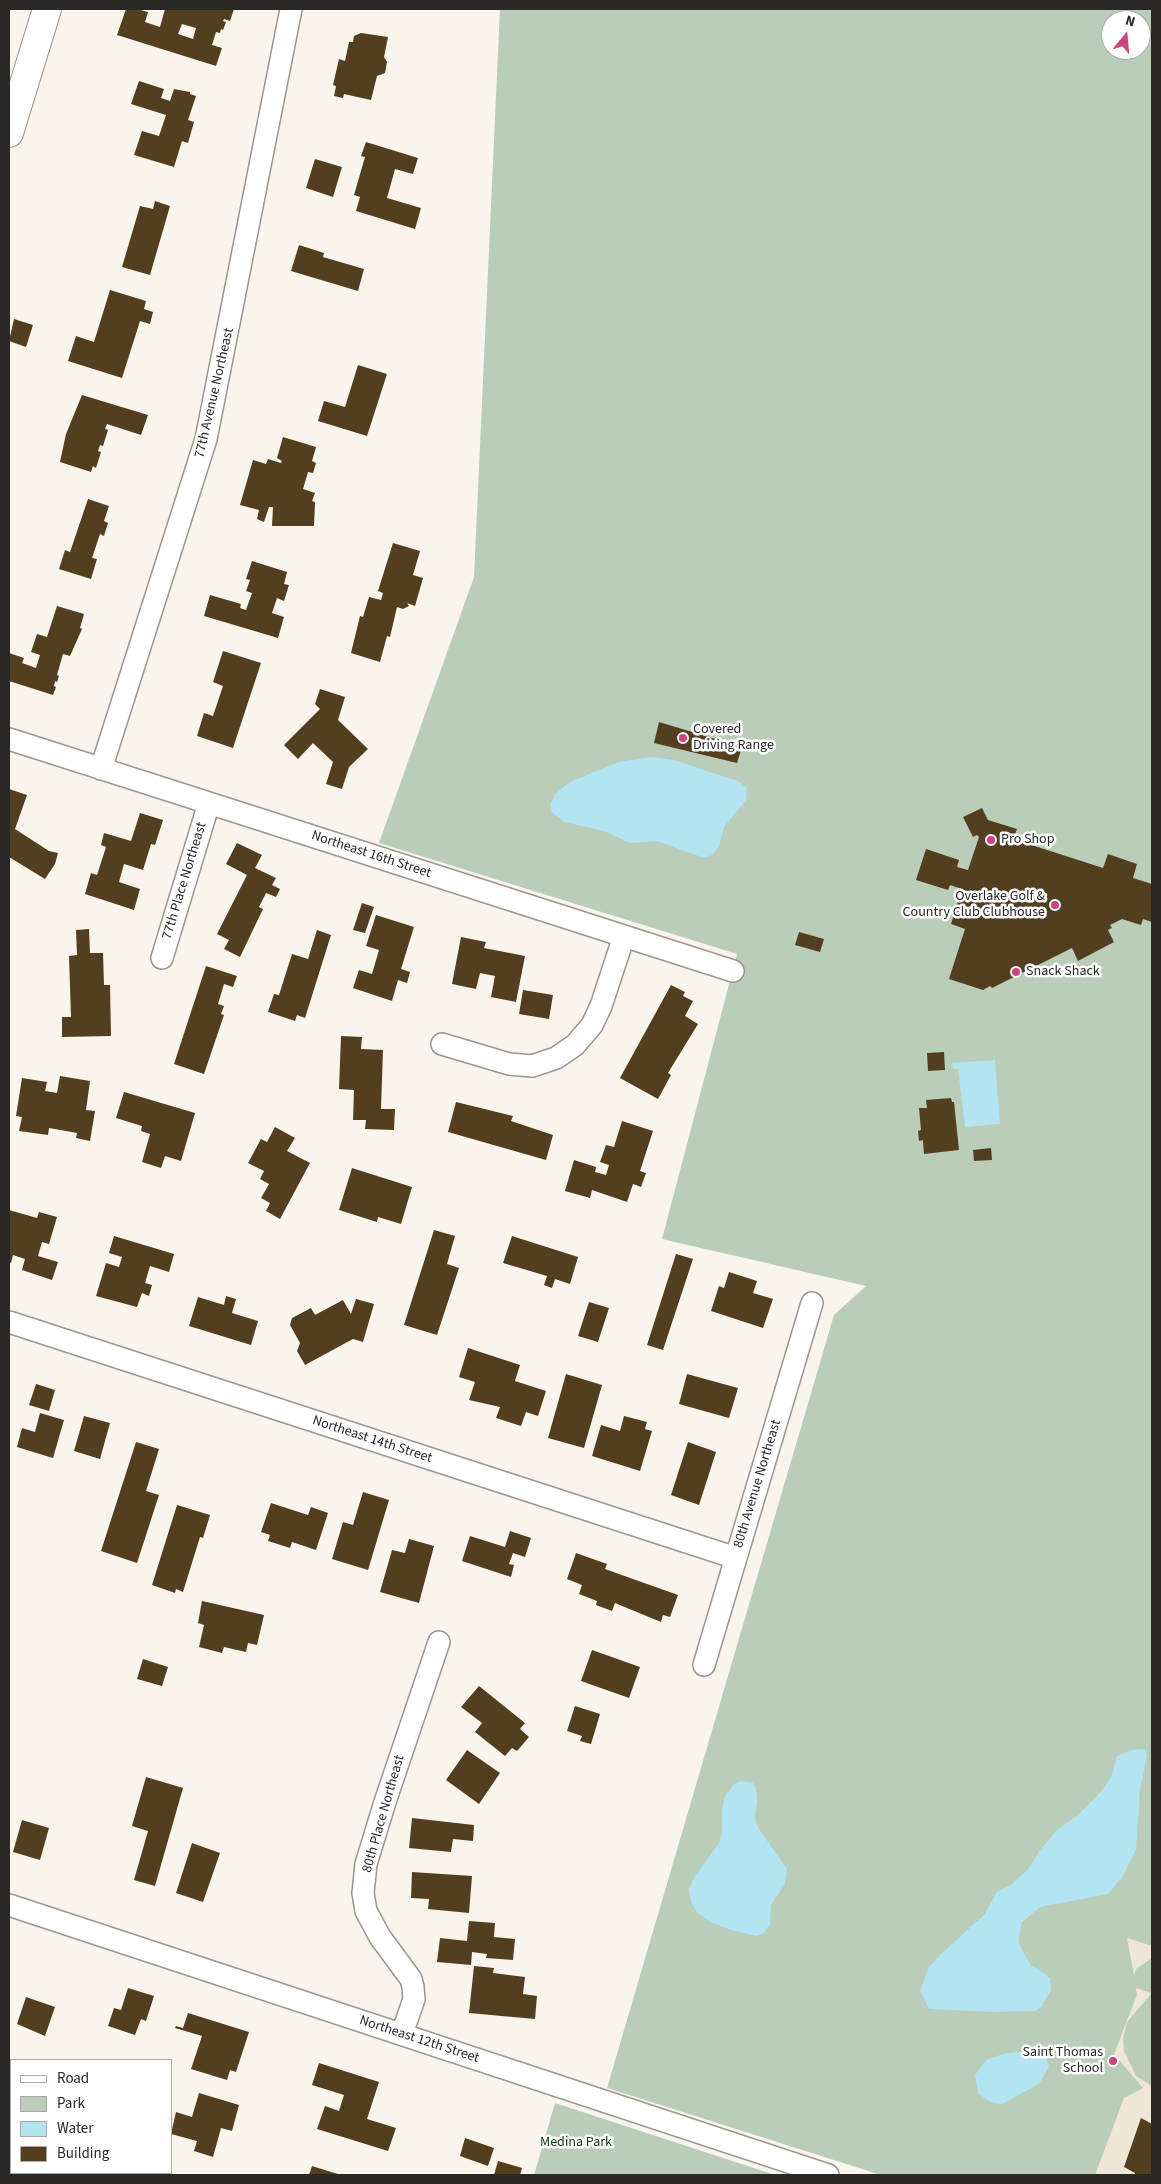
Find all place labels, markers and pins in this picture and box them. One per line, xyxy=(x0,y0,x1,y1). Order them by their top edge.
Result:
place label: Covered Driving Range xyxy=(693,722,774,754)
marker: Covered Driving Range xyxy=(677,732,689,744)
place label: Pro Shop xyxy=(1001,832,1054,848)
marker: Pro Shop xyxy=(985,834,997,846)
place label: Overlake Golf & Country Club Clubhouse xyxy=(903,889,1045,922)
marker: Overlake Golf & Country Club Clubhouse xyxy=(1049,899,1061,911)
place label: Snack Shack xyxy=(1026,964,1100,980)
marker: Snack Shack xyxy=(1010,966,1022,978)
place label: Saint Thomas School xyxy=(1023,2045,1103,2078)
marker: Saint Thomas School xyxy=(1107,2055,1119,2067)

